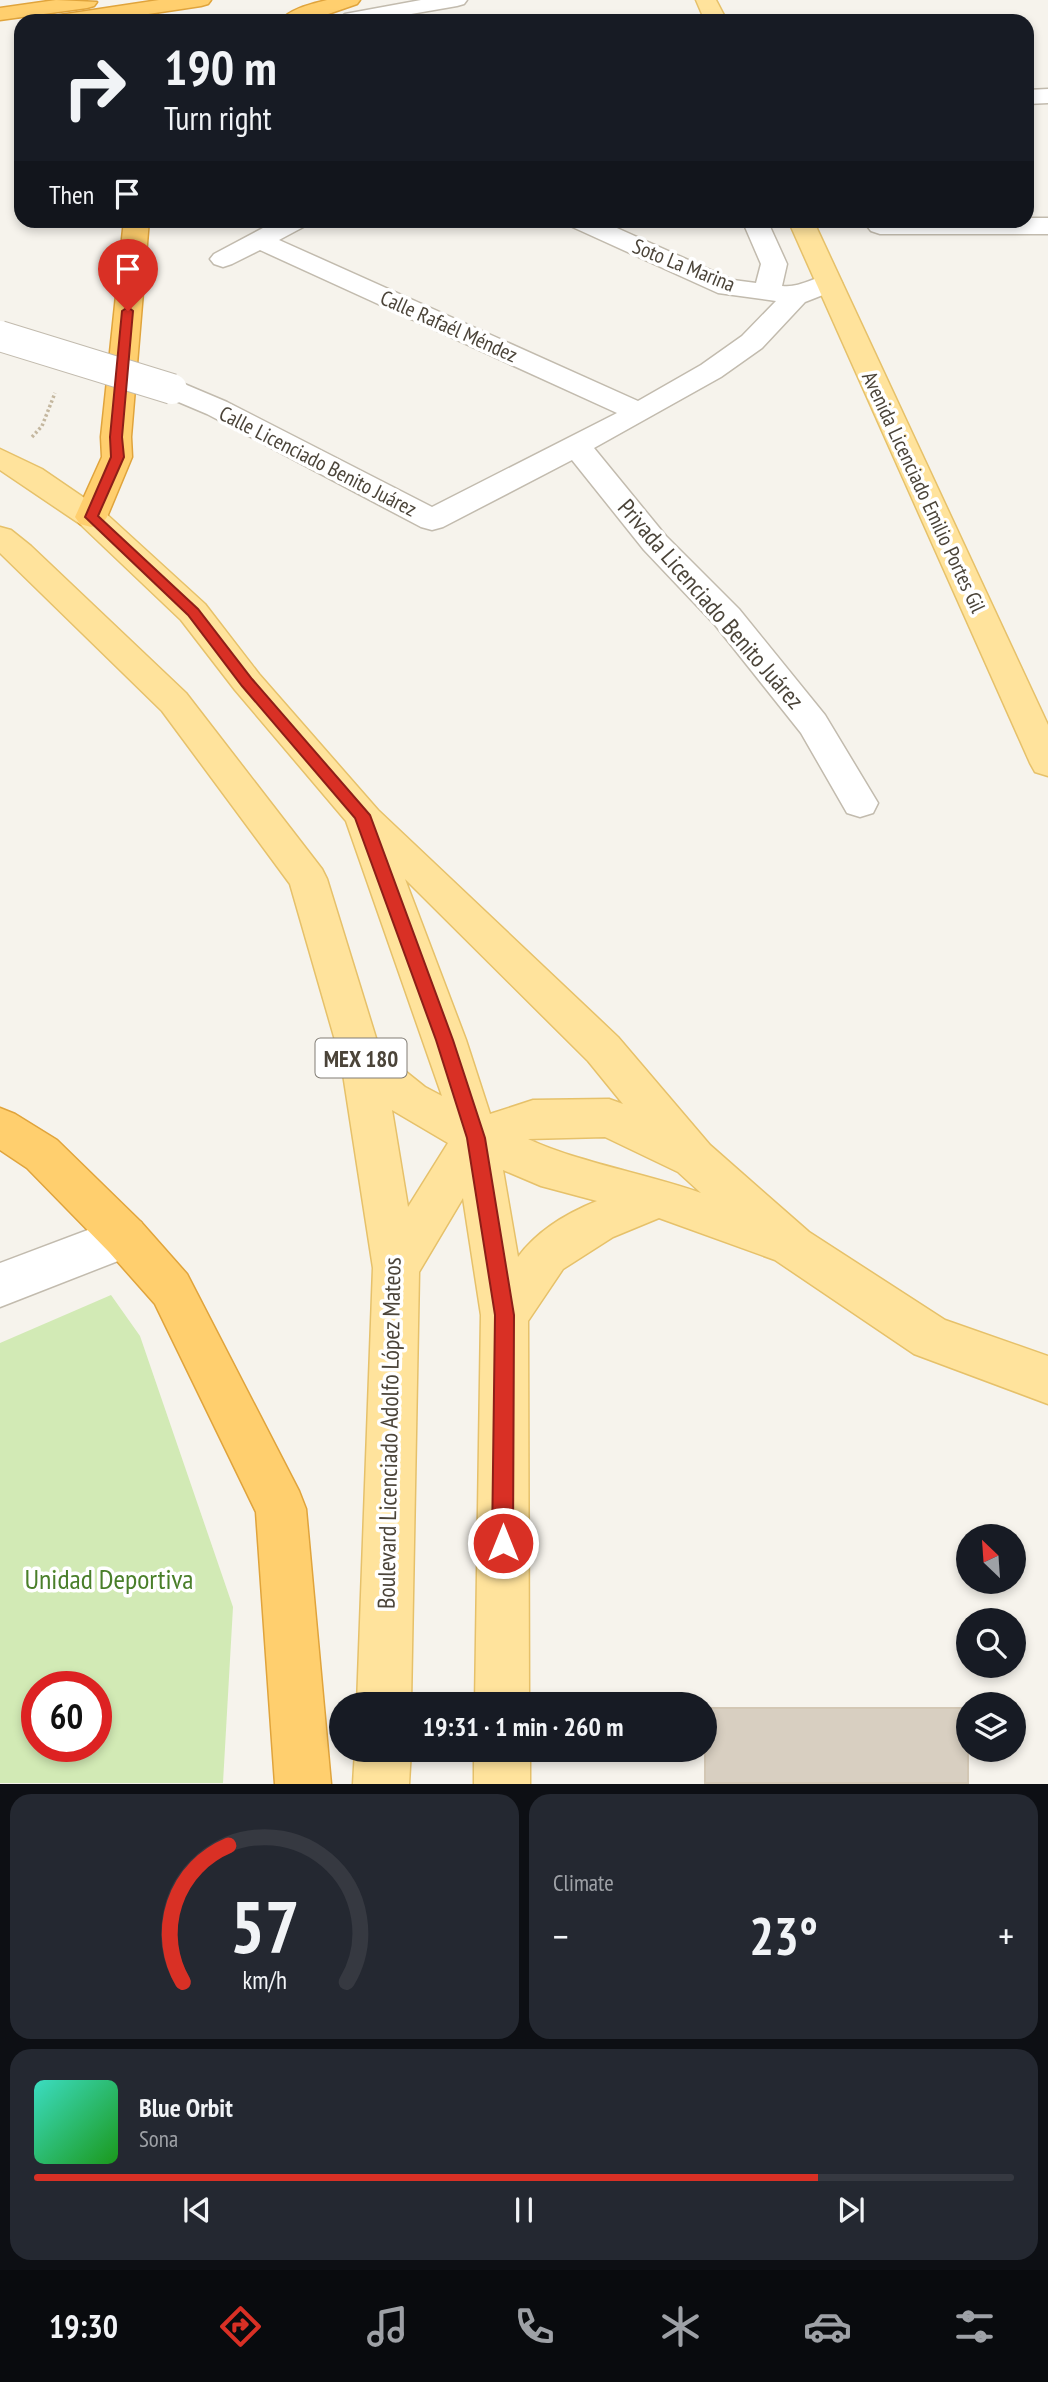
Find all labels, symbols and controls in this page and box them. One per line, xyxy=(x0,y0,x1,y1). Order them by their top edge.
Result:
text: 190 m xyxy=(164,35,277,99)
icon: right xyxy=(49,42,140,133)
text: Turn right xyxy=(164,97,272,139)
icon: arrive xyxy=(108,175,146,213)
text: Then xyxy=(49,178,94,211)
street label: Soto La Marina xyxy=(629,232,739,298)
pin xyxy=(98,239,158,311)
icon: arrive xyxy=(109,250,147,288)
street label: Calle Rafaél Méndez xyxy=(376,284,522,368)
street label: Avenida Licenciado Emilio Portes Gil xyxy=(856,367,992,617)
street label: Calle Licenciado Benito Juárez xyxy=(215,400,421,522)
street label: Privada Licenciado Benito Juárez xyxy=(611,493,811,715)
road number: MEX 180 xyxy=(316,1038,406,1078)
street label: Boulevard Licenciado Adolfo López Mateos xyxy=(370,1257,408,1609)
position arrow xyxy=(466,1506,540,1580)
north arrow xyxy=(956,1524,1026,1594)
map controls xyxy=(956,1524,1026,1762)
park label: Unidad Deportiva xyxy=(24,1560,194,1597)
button: search xyxy=(956,1608,1026,1678)
speed limit sign: 60 xyxy=(21,1671,112,1762)
button: layers xyxy=(956,1692,1026,1762)
text: 19:31 · 1 min · 260 m xyxy=(423,1710,623,1743)
text: Climate xyxy=(553,1868,614,1897)
text: 57 xyxy=(230,1879,299,1973)
text: 23° xyxy=(749,1902,818,1969)
text: − xyxy=(553,1911,569,1960)
text: + xyxy=(998,1911,1014,1960)
text: km/h xyxy=(242,1964,287,1996)
text: Blue Orbit xyxy=(139,2091,233,2124)
text: Sona xyxy=(139,2124,178,2153)
icon: previous xyxy=(178,2191,216,2229)
icon: pause xyxy=(505,2191,543,2229)
icon: next xyxy=(832,2191,870,2229)
icon: directions xyxy=(216,2302,265,2351)
icon: music xyxy=(363,2302,412,2351)
icon: phone xyxy=(510,2302,559,2351)
icon: climate xyxy=(656,2302,705,2351)
icon: car xyxy=(803,2302,852,2351)
icon: filters xyxy=(950,2302,999,2351)
text: 19:30 xyxy=(49,2305,118,2347)

